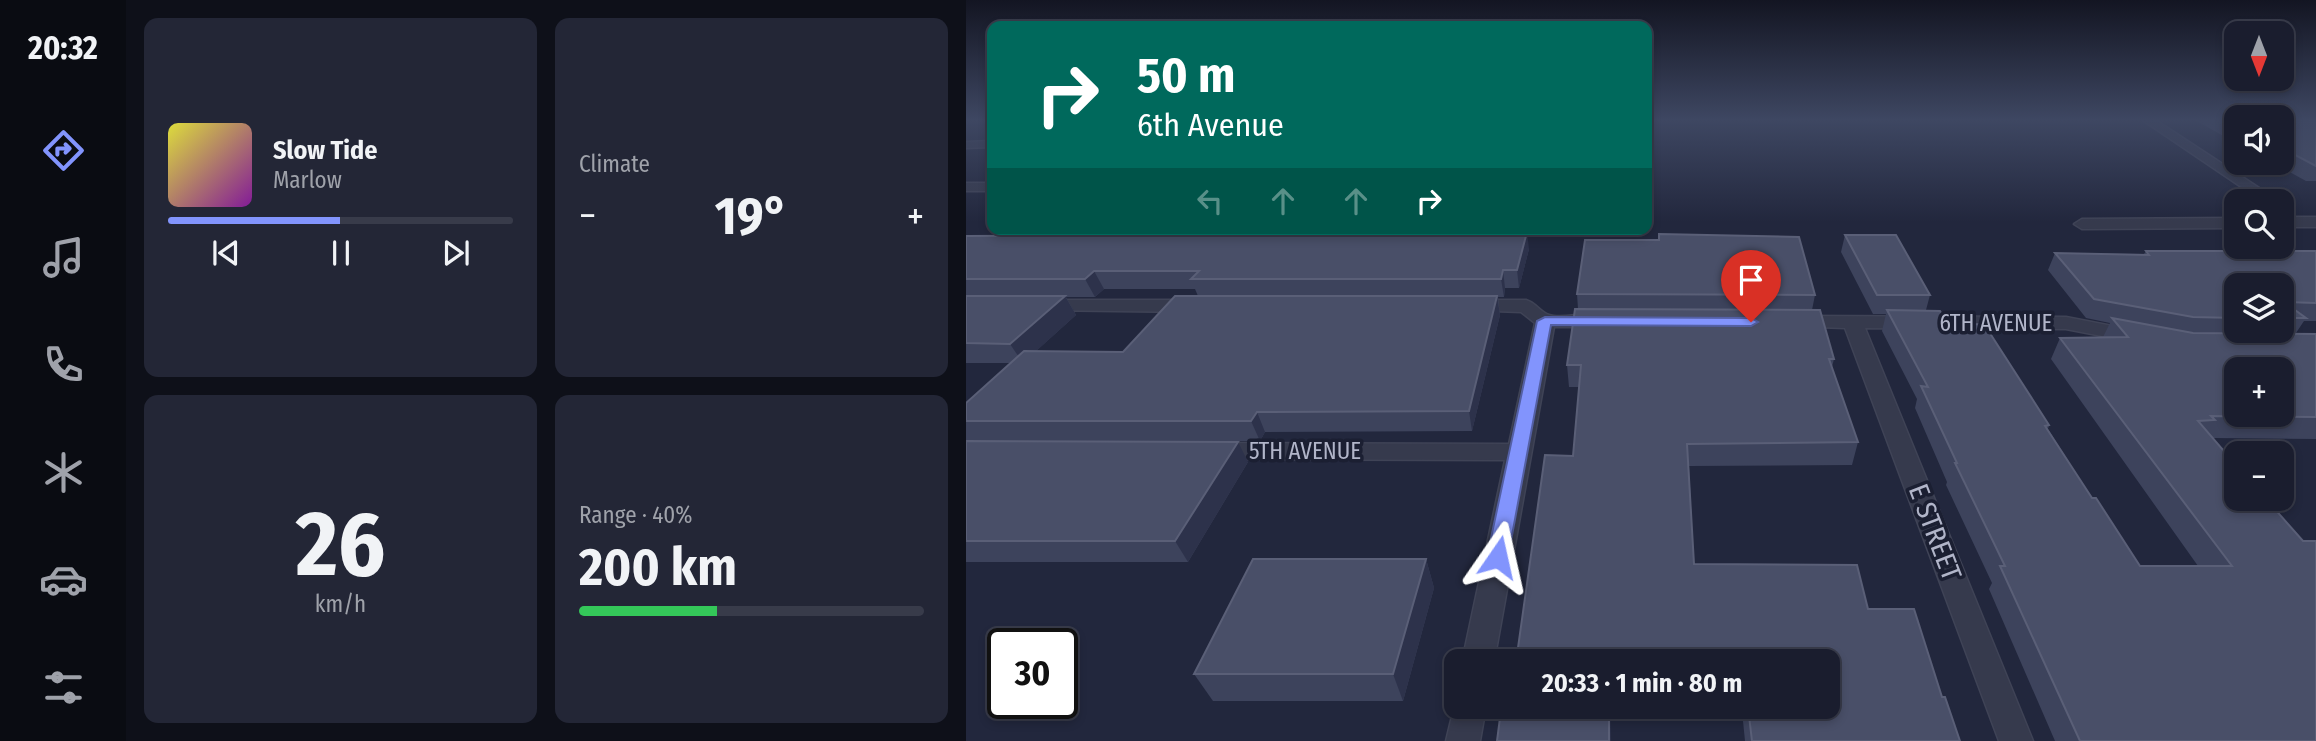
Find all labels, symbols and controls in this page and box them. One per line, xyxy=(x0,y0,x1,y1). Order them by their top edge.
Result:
north arrow xyxy=(2224,21,2294,91)
map controls xyxy=(2224,21,2294,511)
text: 20:32 xyxy=(28,29,98,67)
text: 50 m xyxy=(1137,46,1235,105)
icon: right xyxy=(1022,49,1113,140)
button: sound xyxy=(2224,105,2294,175)
text: 6th Avenue xyxy=(1137,106,1284,144)
icon: directions xyxy=(39,126,88,175)
text: Slow Tide xyxy=(273,135,377,166)
text: Climate xyxy=(579,150,650,178)
text: Marlow xyxy=(273,166,342,194)
icon: left xyxy=(1191,182,1229,220)
icon: ahead xyxy=(1264,182,1302,220)
icon: ahead xyxy=(1337,182,1375,220)
icon: right xyxy=(1410,182,1448,220)
text: 19° xyxy=(715,185,788,248)
button: search xyxy=(2224,189,2294,259)
text: − xyxy=(579,193,596,239)
text: + xyxy=(907,193,924,239)
icon: music xyxy=(39,233,88,282)
icon: previous xyxy=(207,234,245,272)
icon: pause xyxy=(322,234,360,272)
icon: next xyxy=(437,234,475,272)
pin xyxy=(1721,250,1781,322)
icon: arrive xyxy=(1732,261,1770,299)
button: layers xyxy=(2224,273,2294,343)
street label: 6TH AVENUE xyxy=(1940,309,2052,337)
icon: phone xyxy=(39,340,88,389)
button: + xyxy=(2224,357,2294,427)
street label: 5TH AVENUE xyxy=(1249,437,1361,465)
button: − xyxy=(2224,441,2294,511)
icon: climate xyxy=(39,448,88,497)
street label: E STREET xyxy=(1902,479,1968,585)
text: 26 xyxy=(296,490,385,599)
text: Range · 40% xyxy=(579,501,693,529)
position arrow xyxy=(1461,520,1535,594)
text: 200 km xyxy=(579,536,737,599)
icon: car xyxy=(39,555,88,604)
text: km/h xyxy=(315,590,366,618)
speed limit sign: 30 xyxy=(987,628,1078,719)
icon: filters xyxy=(39,663,88,712)
text: 20:33 · 1 min · 80 m xyxy=(1542,668,1742,699)

